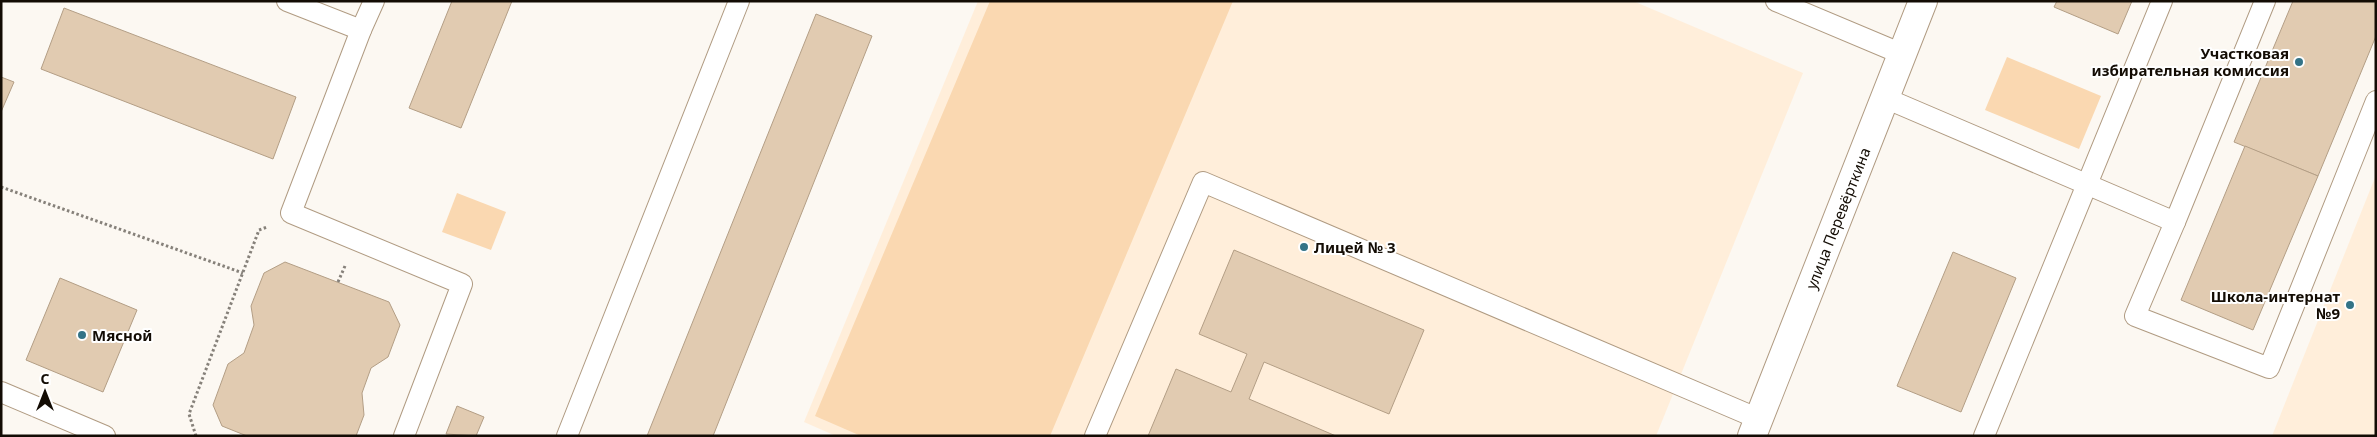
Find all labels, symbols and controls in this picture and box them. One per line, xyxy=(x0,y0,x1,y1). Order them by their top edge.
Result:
place label: Участковая избирательная комиссия xyxy=(2092,43,2289,80)
marker: Участковая избирательная комиссия xyxy=(2293,56,2305,68)
street label: улица Перевёрткина xyxy=(1801,144,1874,292)
place label: Лицей № 3 xyxy=(1314,237,1396,257)
marker: Лицей № 3 xyxy=(1298,241,1310,253)
place label: Школа-интернат №9 xyxy=(2211,286,2340,323)
marker: Школа-интернат №9 xyxy=(2344,299,2356,311)
place label: Мясной xyxy=(92,325,152,345)
marker: Мясной xyxy=(76,329,88,341)
north arrow xyxy=(20,367,70,417)
text: С xyxy=(40,369,50,388)

